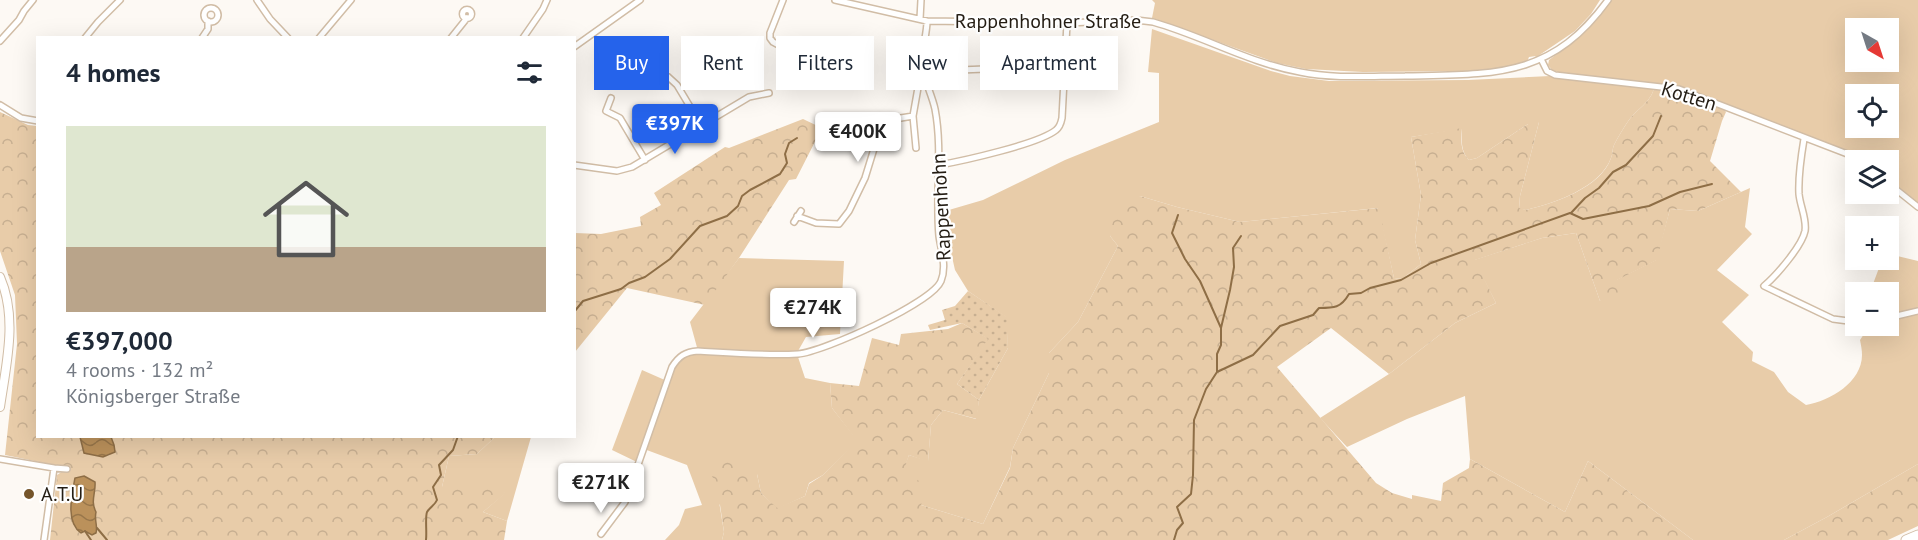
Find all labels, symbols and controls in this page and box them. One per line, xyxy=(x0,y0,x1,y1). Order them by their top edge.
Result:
street label: Rappenhohner Straße xyxy=(955,8,1141,34)
north arrow xyxy=(1845,18,1899,72)
map controls xyxy=(1845,18,1899,336)
chip: Buy xyxy=(594,36,669,90)
chip: Rent xyxy=(681,36,764,90)
chip: Filters xyxy=(776,36,874,90)
chip: New xyxy=(886,36,968,90)
chip: Apartment xyxy=(980,36,1118,90)
text: 4 homes xyxy=(66,56,161,89)
icon: filters xyxy=(513,56,546,89)
street label: Kotten xyxy=(1658,75,1720,117)
button: locate xyxy=(1845,84,1899,138)
pin: €397K xyxy=(633,104,717,155)
text: €397K xyxy=(646,110,704,136)
pin: €400K xyxy=(816,112,900,163)
text: €400K xyxy=(829,118,887,144)
button: layers xyxy=(1845,150,1899,204)
street label: Rappenhohn xyxy=(925,152,957,262)
icon: home xyxy=(252,165,360,273)
button: + xyxy=(1845,216,1899,270)
button: − xyxy=(1845,282,1899,336)
pin: €274K xyxy=(771,288,855,339)
text: €274K xyxy=(784,294,842,320)
text: €397,000 xyxy=(66,324,173,357)
text: 4 rooms · 132 m² xyxy=(66,357,213,383)
text: Königsberger Straße xyxy=(66,383,240,409)
pin: €271K xyxy=(559,463,643,514)
text: €271K xyxy=(572,469,630,495)
place label: A.T.U xyxy=(41,481,83,507)
marker: A.T.U xyxy=(22,487,36,501)

